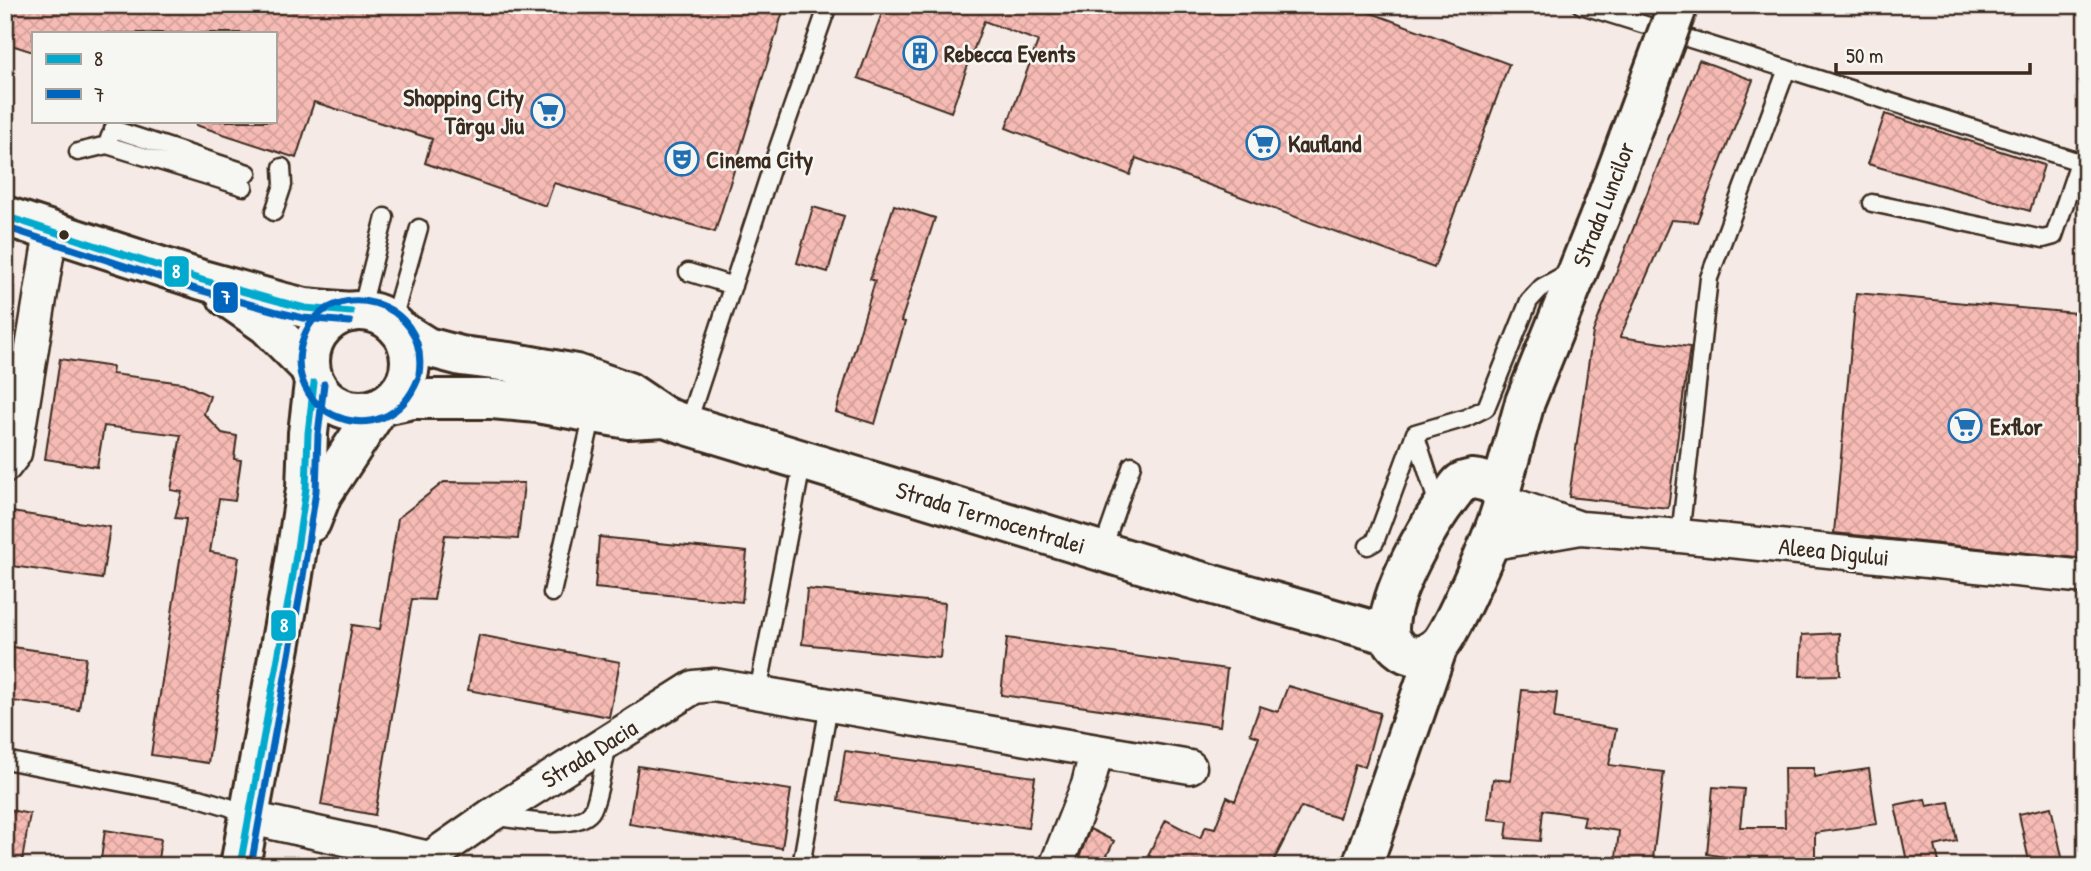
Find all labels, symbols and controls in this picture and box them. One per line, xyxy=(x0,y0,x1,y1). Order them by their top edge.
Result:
legend xyxy=(32,32,276,122)
scale bar xyxy=(1836,32,2030,76)
building icon: Rebecca Events xyxy=(901,34,939,72)
place label: Rebecca Events xyxy=(944,37,1076,69)
text: 50 m xyxy=(1846,41,1883,70)
text: 8 xyxy=(94,44,103,73)
text: 7 xyxy=(94,80,104,109)
place label: Shopping City Târgu Jiu xyxy=(403,81,524,142)
supermarket icon: Shopping City Târgu Jiu xyxy=(529,92,567,130)
supermarket icon: Kaufland xyxy=(1244,124,1282,162)
place label: Kaufland xyxy=(1288,127,1362,159)
street label: Strada Luncilor xyxy=(1564,137,1642,271)
theatre icon: Cinema City xyxy=(663,140,701,178)
place label: Cinema City xyxy=(706,143,813,176)
unlabelled marker xyxy=(57,228,71,242)
line badge: 8 xyxy=(163,255,190,288)
text: 8 xyxy=(172,258,180,284)
line badge: 7 xyxy=(212,281,239,314)
text: 7 xyxy=(220,284,231,310)
supermarket icon: Exflor xyxy=(1946,407,1984,445)
place label: Exflor xyxy=(1990,410,2043,442)
street label: Strada Termocentralei xyxy=(893,473,1089,561)
street label: Aleea Digului xyxy=(1777,529,1891,573)
line badge: 8 xyxy=(270,609,297,642)
text: 8 xyxy=(280,612,288,638)
street label: Strada Dacia xyxy=(535,711,643,795)

